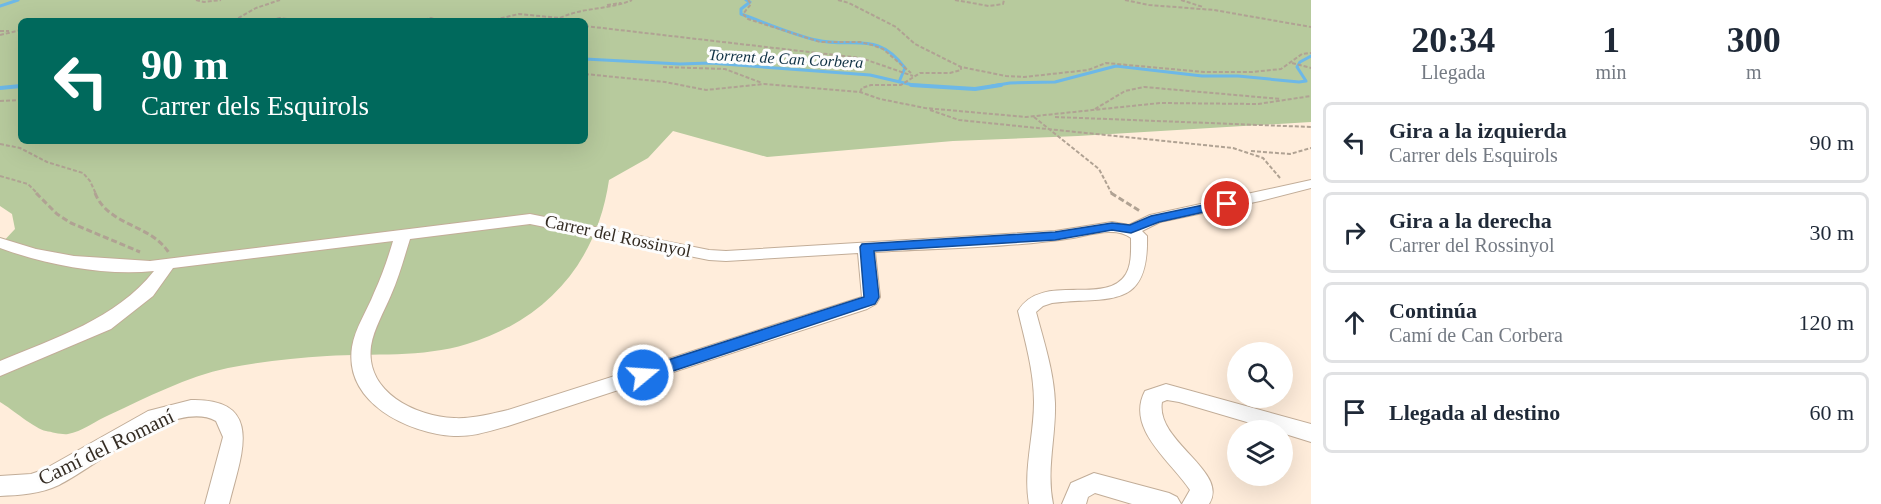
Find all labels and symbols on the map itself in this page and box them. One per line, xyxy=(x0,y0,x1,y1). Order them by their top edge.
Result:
water label: Torrent de Can Corbera xyxy=(708,46,864,71)
pin xyxy=(1201,178,1252,229)
street label: Carrer del Rossinyol xyxy=(543,211,693,261)
position arrow xyxy=(611,343,675,407)
street label: Camí del Romaní xyxy=(34,404,178,490)

